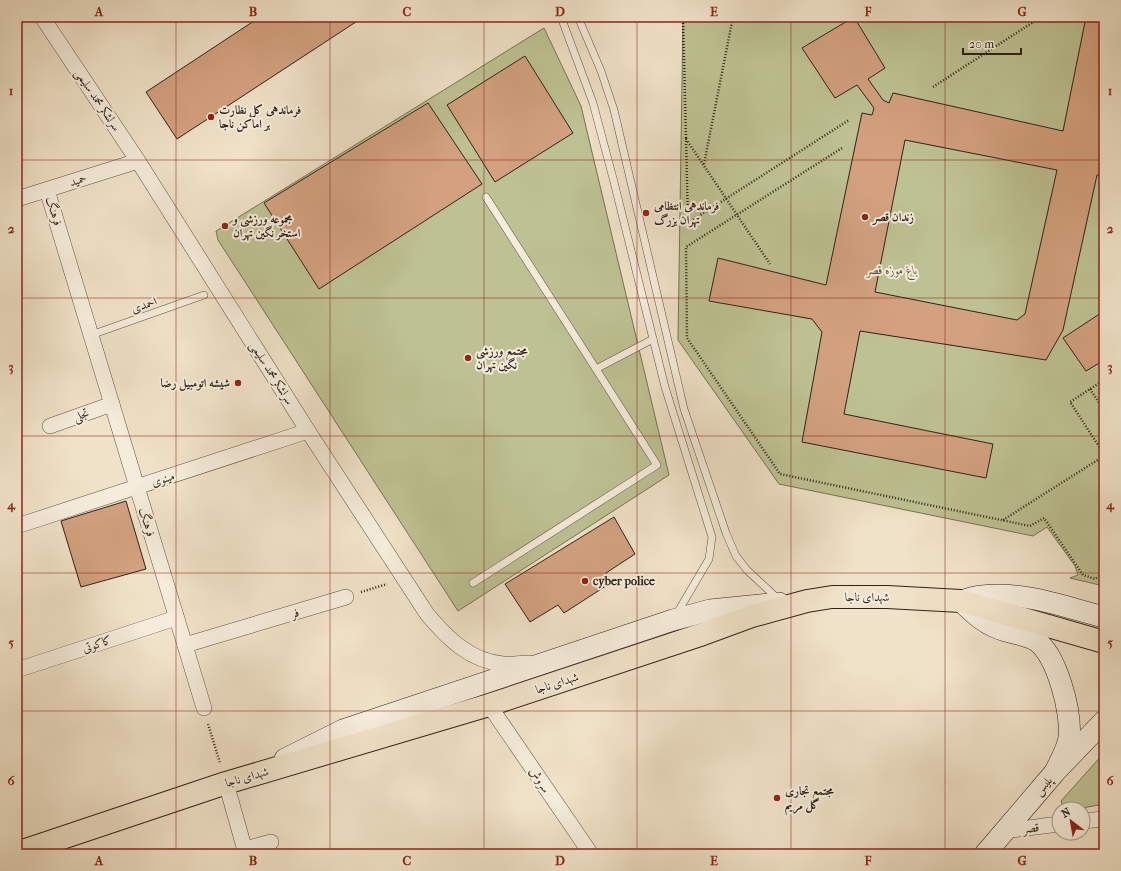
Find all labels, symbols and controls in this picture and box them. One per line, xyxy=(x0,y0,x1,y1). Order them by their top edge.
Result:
text: A xyxy=(94,4,104,19)
text: B xyxy=(249,4,258,19)
text: C xyxy=(403,4,412,19)
text: D xyxy=(555,4,565,19)
text: E xyxy=(710,4,718,19)
text: F xyxy=(864,4,872,19)
text: G xyxy=(1017,4,1027,19)
scale bar xyxy=(963,30,1021,56)
text: 20 m xyxy=(969,37,994,51)
street label: سرلشکر محمد سلیمی xyxy=(70,66,124,135)
text: 1 xyxy=(9,83,14,98)
text: 1 xyxy=(1108,83,1113,98)
place label: فرماندهی کل نظارت بر اماکن ناجا xyxy=(219,103,301,132)
marker: فرماندهی کل نظارت بر اماکن ناجا xyxy=(206,112,216,122)
street label: حمید xyxy=(68,171,88,189)
street label: فرهنگ xyxy=(42,195,66,227)
place label: فرماندهی انتظامی تهران بزرگ xyxy=(653,199,719,229)
marker: فرماندهی انتظامی تهران بزرگ xyxy=(641,208,651,218)
place label: زندان قصر xyxy=(871,210,914,226)
place label: مجموعه ورزشی و استخر نگین تهران xyxy=(231,212,301,242)
marker: زندان قصر xyxy=(860,212,870,222)
text: 2 xyxy=(8,221,15,236)
marker: مجموعه ورزشی و استخر نگین تهران xyxy=(220,221,230,231)
text: 2 xyxy=(1107,221,1114,236)
park label: باغ موزه قصر xyxy=(865,263,918,281)
street label: احمدی xyxy=(129,294,159,316)
street label: سرلشکر محمد سلیمی xyxy=(245,339,297,408)
place label: مجتمع ورزشی نگین تهران xyxy=(476,344,528,374)
marker: مجتمع ورزشی نگین تهران xyxy=(463,353,473,363)
text: 3 xyxy=(8,359,14,375)
text: 3 xyxy=(1107,359,1113,375)
place label: شیشه اتومبیل رضا xyxy=(161,376,230,391)
marker: شیشه اتومبیل رضا xyxy=(233,378,243,388)
street label: تجلی xyxy=(71,406,92,426)
street label: مینوی xyxy=(149,469,177,490)
text: 4 xyxy=(6,497,16,513)
text: 4 xyxy=(1105,497,1115,513)
street label: فرهنگ xyxy=(135,506,159,538)
place label: cyber police xyxy=(593,574,655,589)
marker: cyber police xyxy=(580,576,590,586)
street label: شهدای ناجا xyxy=(845,590,889,605)
street label: فر xyxy=(287,605,301,622)
street label: کاکوتی xyxy=(80,633,114,656)
text: 5 xyxy=(8,635,14,650)
text: 5 xyxy=(1107,635,1113,650)
street label: شهدای ناجا xyxy=(534,669,581,698)
street label: شهدای ناجا xyxy=(224,764,271,791)
street label: سروش xyxy=(526,765,553,796)
text: 6 xyxy=(7,773,15,788)
street label: پلیس xyxy=(1031,773,1057,800)
text: 6 xyxy=(1106,773,1114,788)
place label: مجتمع تجاری گل مریم xyxy=(785,784,834,816)
marker: مجتمع تجاری گل مریم xyxy=(772,793,782,803)
north arrow xyxy=(1051,801,1091,841)
text: N xyxy=(1059,805,1074,821)
street label: قصر xyxy=(1020,820,1040,837)
text: A xyxy=(94,853,104,868)
text: B xyxy=(249,853,258,868)
text: C xyxy=(403,853,412,868)
text: D xyxy=(555,853,565,868)
text: E xyxy=(710,853,718,868)
text: F xyxy=(864,853,872,868)
text: G xyxy=(1017,853,1027,868)

